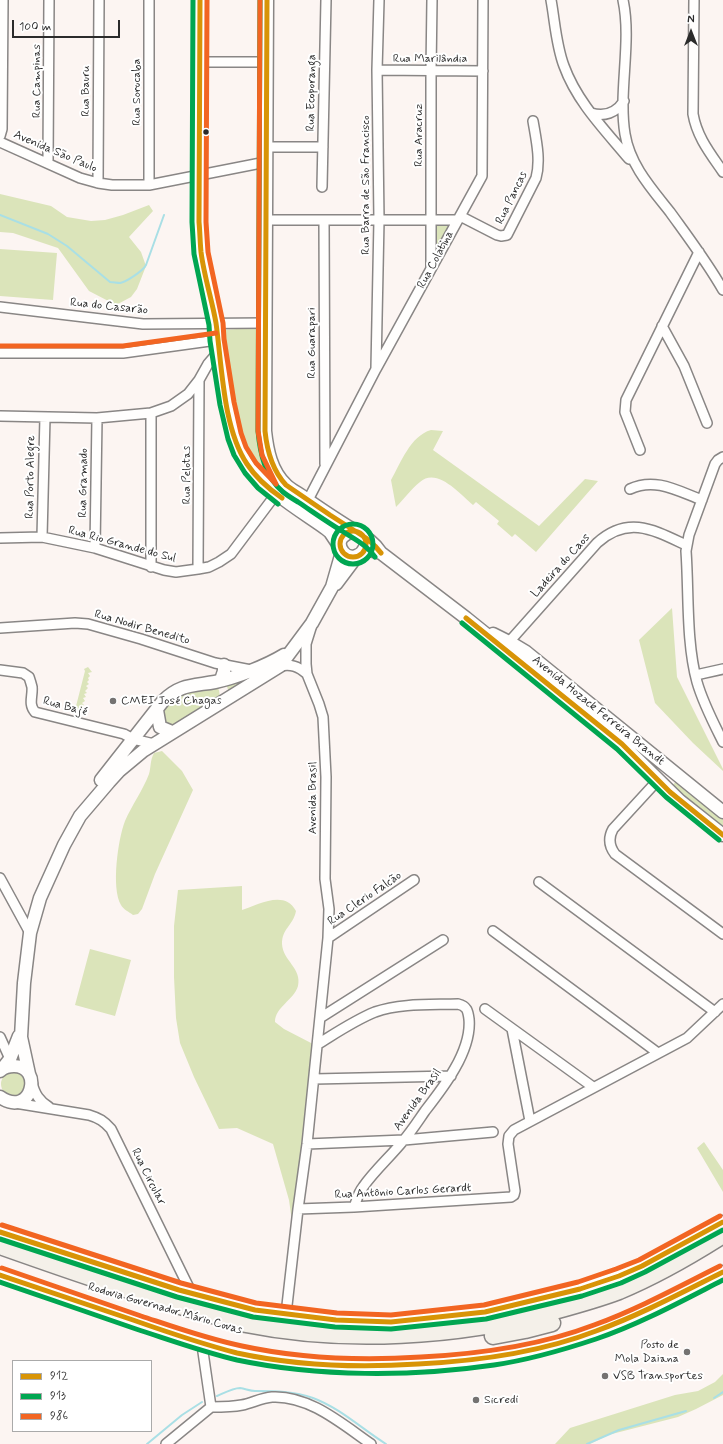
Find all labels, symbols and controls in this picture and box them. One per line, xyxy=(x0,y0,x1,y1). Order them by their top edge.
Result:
scale bar xyxy=(14,12,122,38)
north arrow xyxy=(671,12,711,52)
text: N xyxy=(687,13,695,27)
text: 100 m xyxy=(19,19,51,35)
street label: Rua Campinas xyxy=(30,44,44,118)
street label: Rua Marilândia xyxy=(393,52,467,66)
street label: Rua Ecoporanga xyxy=(304,54,320,132)
street label: Rua Sorocaba xyxy=(130,59,144,125)
street label: Rua Bauru xyxy=(79,65,93,117)
street label: Rua Aracruz xyxy=(412,103,426,167)
street label: Rua Barra de São Francisco xyxy=(359,115,373,255)
unlabelled marker xyxy=(201,127,211,137)
street label: Avenida São Paulo xyxy=(11,128,99,176)
street label: Rua Pancas xyxy=(493,169,531,227)
street label: Rua Colatina xyxy=(415,229,457,291)
street label: Rua do Casarão xyxy=(69,296,149,318)
street label: Rua Guarapari xyxy=(305,307,319,379)
street label: Rua Porto Alegre xyxy=(23,435,39,519)
street label: Rua Pelotas xyxy=(180,446,194,504)
street label: Rua Gramado xyxy=(76,448,92,518)
street label: Rua Rio Grande do Sul xyxy=(67,524,177,566)
street label: Ladeira do Caos xyxy=(528,531,594,601)
street label: Rua Nodir Benedito xyxy=(93,607,191,649)
street label: Avenida Hozack Ferreira Brandt xyxy=(529,653,667,769)
street label: Rua Bajé xyxy=(41,694,89,720)
place label: CMEI José Chagas xyxy=(121,694,222,708)
marker: CMEI José Chagas xyxy=(108,696,118,706)
street label: Avenida Brasil xyxy=(306,762,320,834)
street label: Rua Clerio Falcão xyxy=(325,869,405,929)
street label: Avenida Brasil xyxy=(391,1066,445,1134)
street label: Rua Circular xyxy=(128,1146,168,1208)
street label: Rua Antônio Carlos Gerardt xyxy=(334,1181,472,1203)
street label: Rodovia Governador Mário Covas xyxy=(86,1280,244,1338)
place label: Posto de Mola Daiana xyxy=(615,1338,679,1366)
marker: Posto de Mola Daiana xyxy=(682,1347,692,1357)
legend xyxy=(12,1360,152,1432)
text: 912 xyxy=(50,1368,68,1384)
place label: VSB Transportes xyxy=(613,1369,703,1383)
marker: VSB Transportes xyxy=(600,1371,610,1381)
text: 913 xyxy=(50,1388,66,1404)
place label: Sicredi xyxy=(484,1393,518,1407)
marker: Sicredi xyxy=(471,1395,481,1405)
text: 986 xyxy=(50,1408,68,1424)

